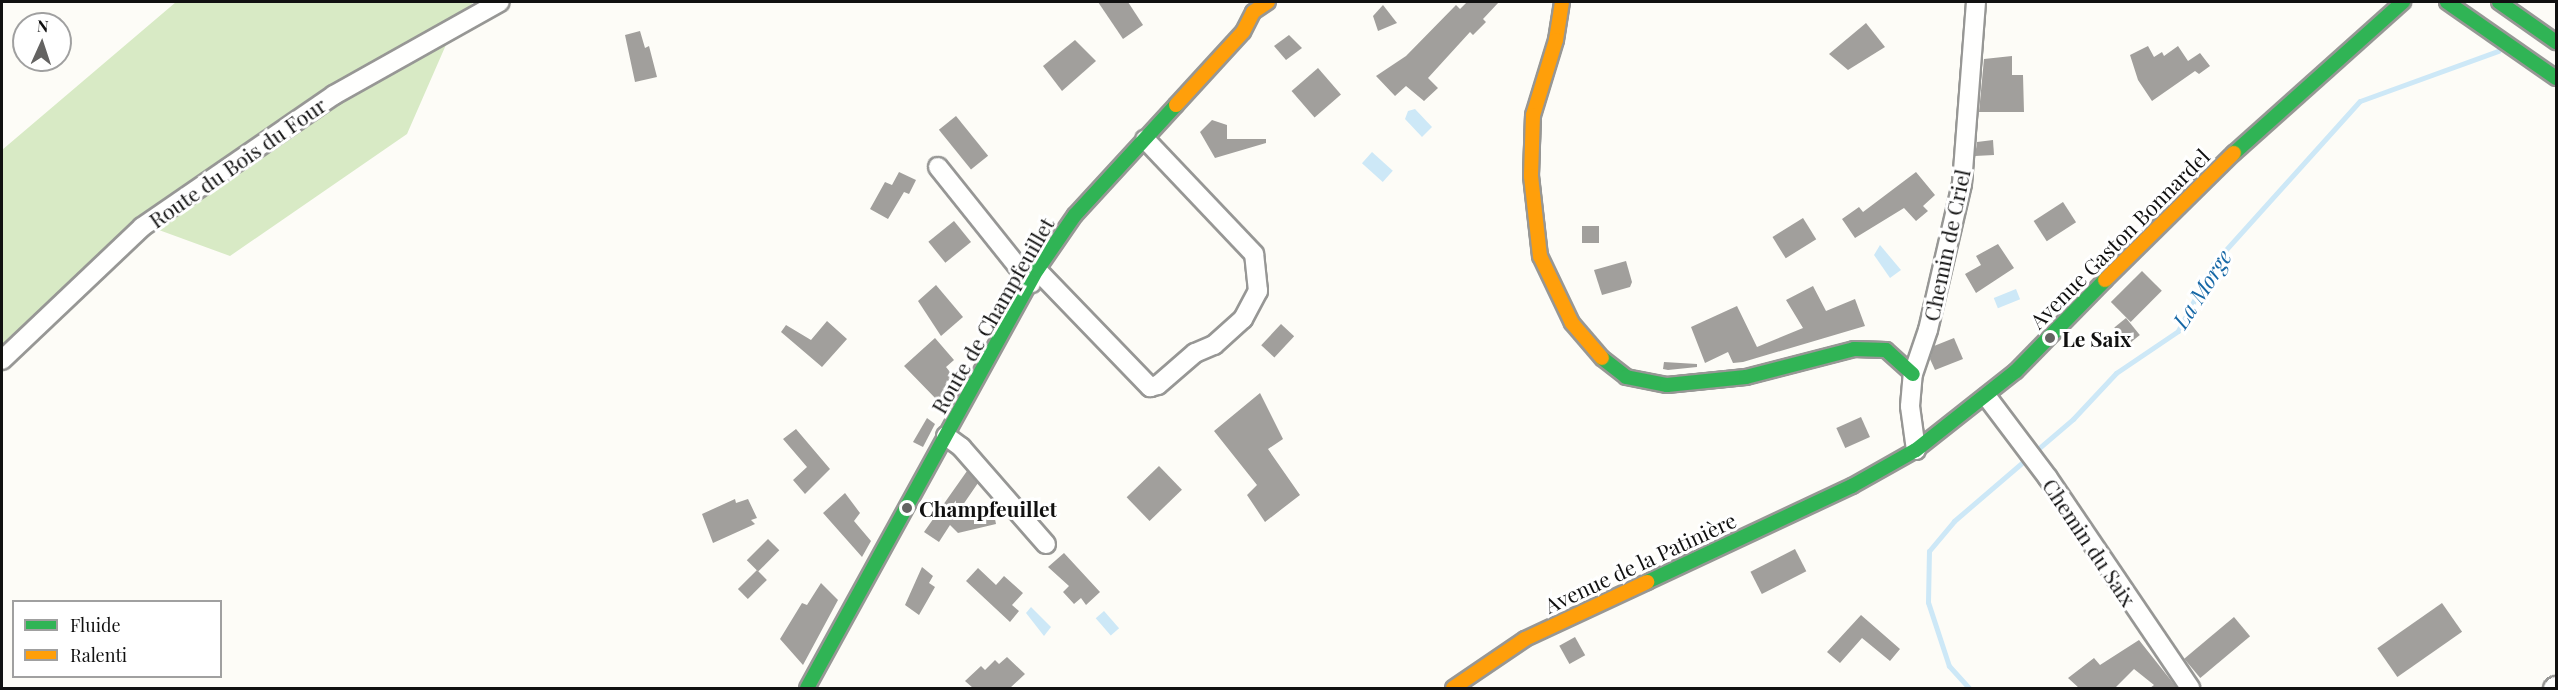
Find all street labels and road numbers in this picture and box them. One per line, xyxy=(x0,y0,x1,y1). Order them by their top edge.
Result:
street label: Route du Bois du Four xyxy=(144,92,330,232)
street label: Avenue Gaston Bonnardel xyxy=(2024,143,2214,333)
street label: Chemin de Criel xyxy=(1918,167,1974,323)
street label: Route de Champfeuillet xyxy=(926,212,1058,418)
street label: Chemin du Saix xyxy=(2038,473,2142,611)
street label: Avenue de la Patinière xyxy=(1540,506,1740,618)

